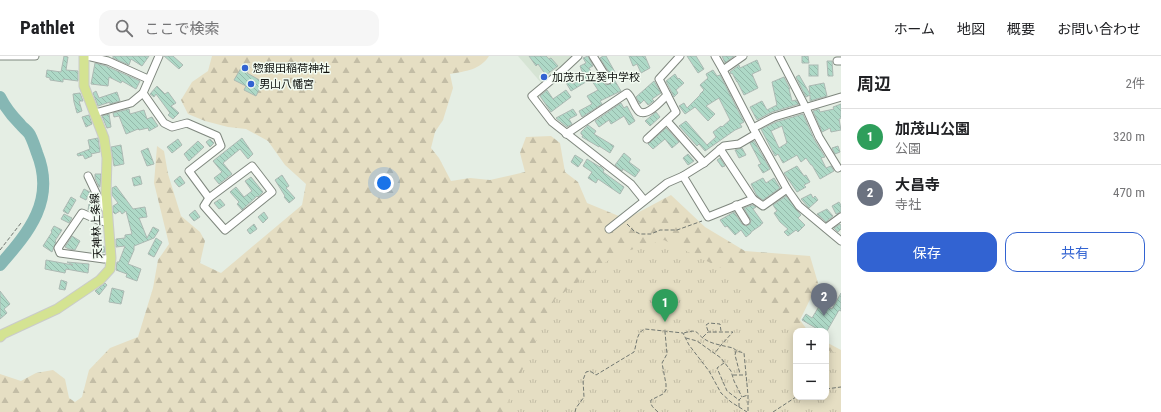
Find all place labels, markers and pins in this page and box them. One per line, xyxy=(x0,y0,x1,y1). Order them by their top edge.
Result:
place label: 惣銀田稲荷神社 xyxy=(253,62,330,75)
marker: 惣銀田稲荷神社 xyxy=(240,63,250,73)
place label: 加茂市立葵中学校 xyxy=(552,71,640,84)
marker: 加茂市立葵中学校 xyxy=(539,72,549,82)
place label: 男山八幡宮 xyxy=(259,78,314,91)
marker: 男山八幡宮 xyxy=(246,79,256,89)
pin: 2 xyxy=(811,283,837,316)
pin: 1 xyxy=(652,289,678,322)

